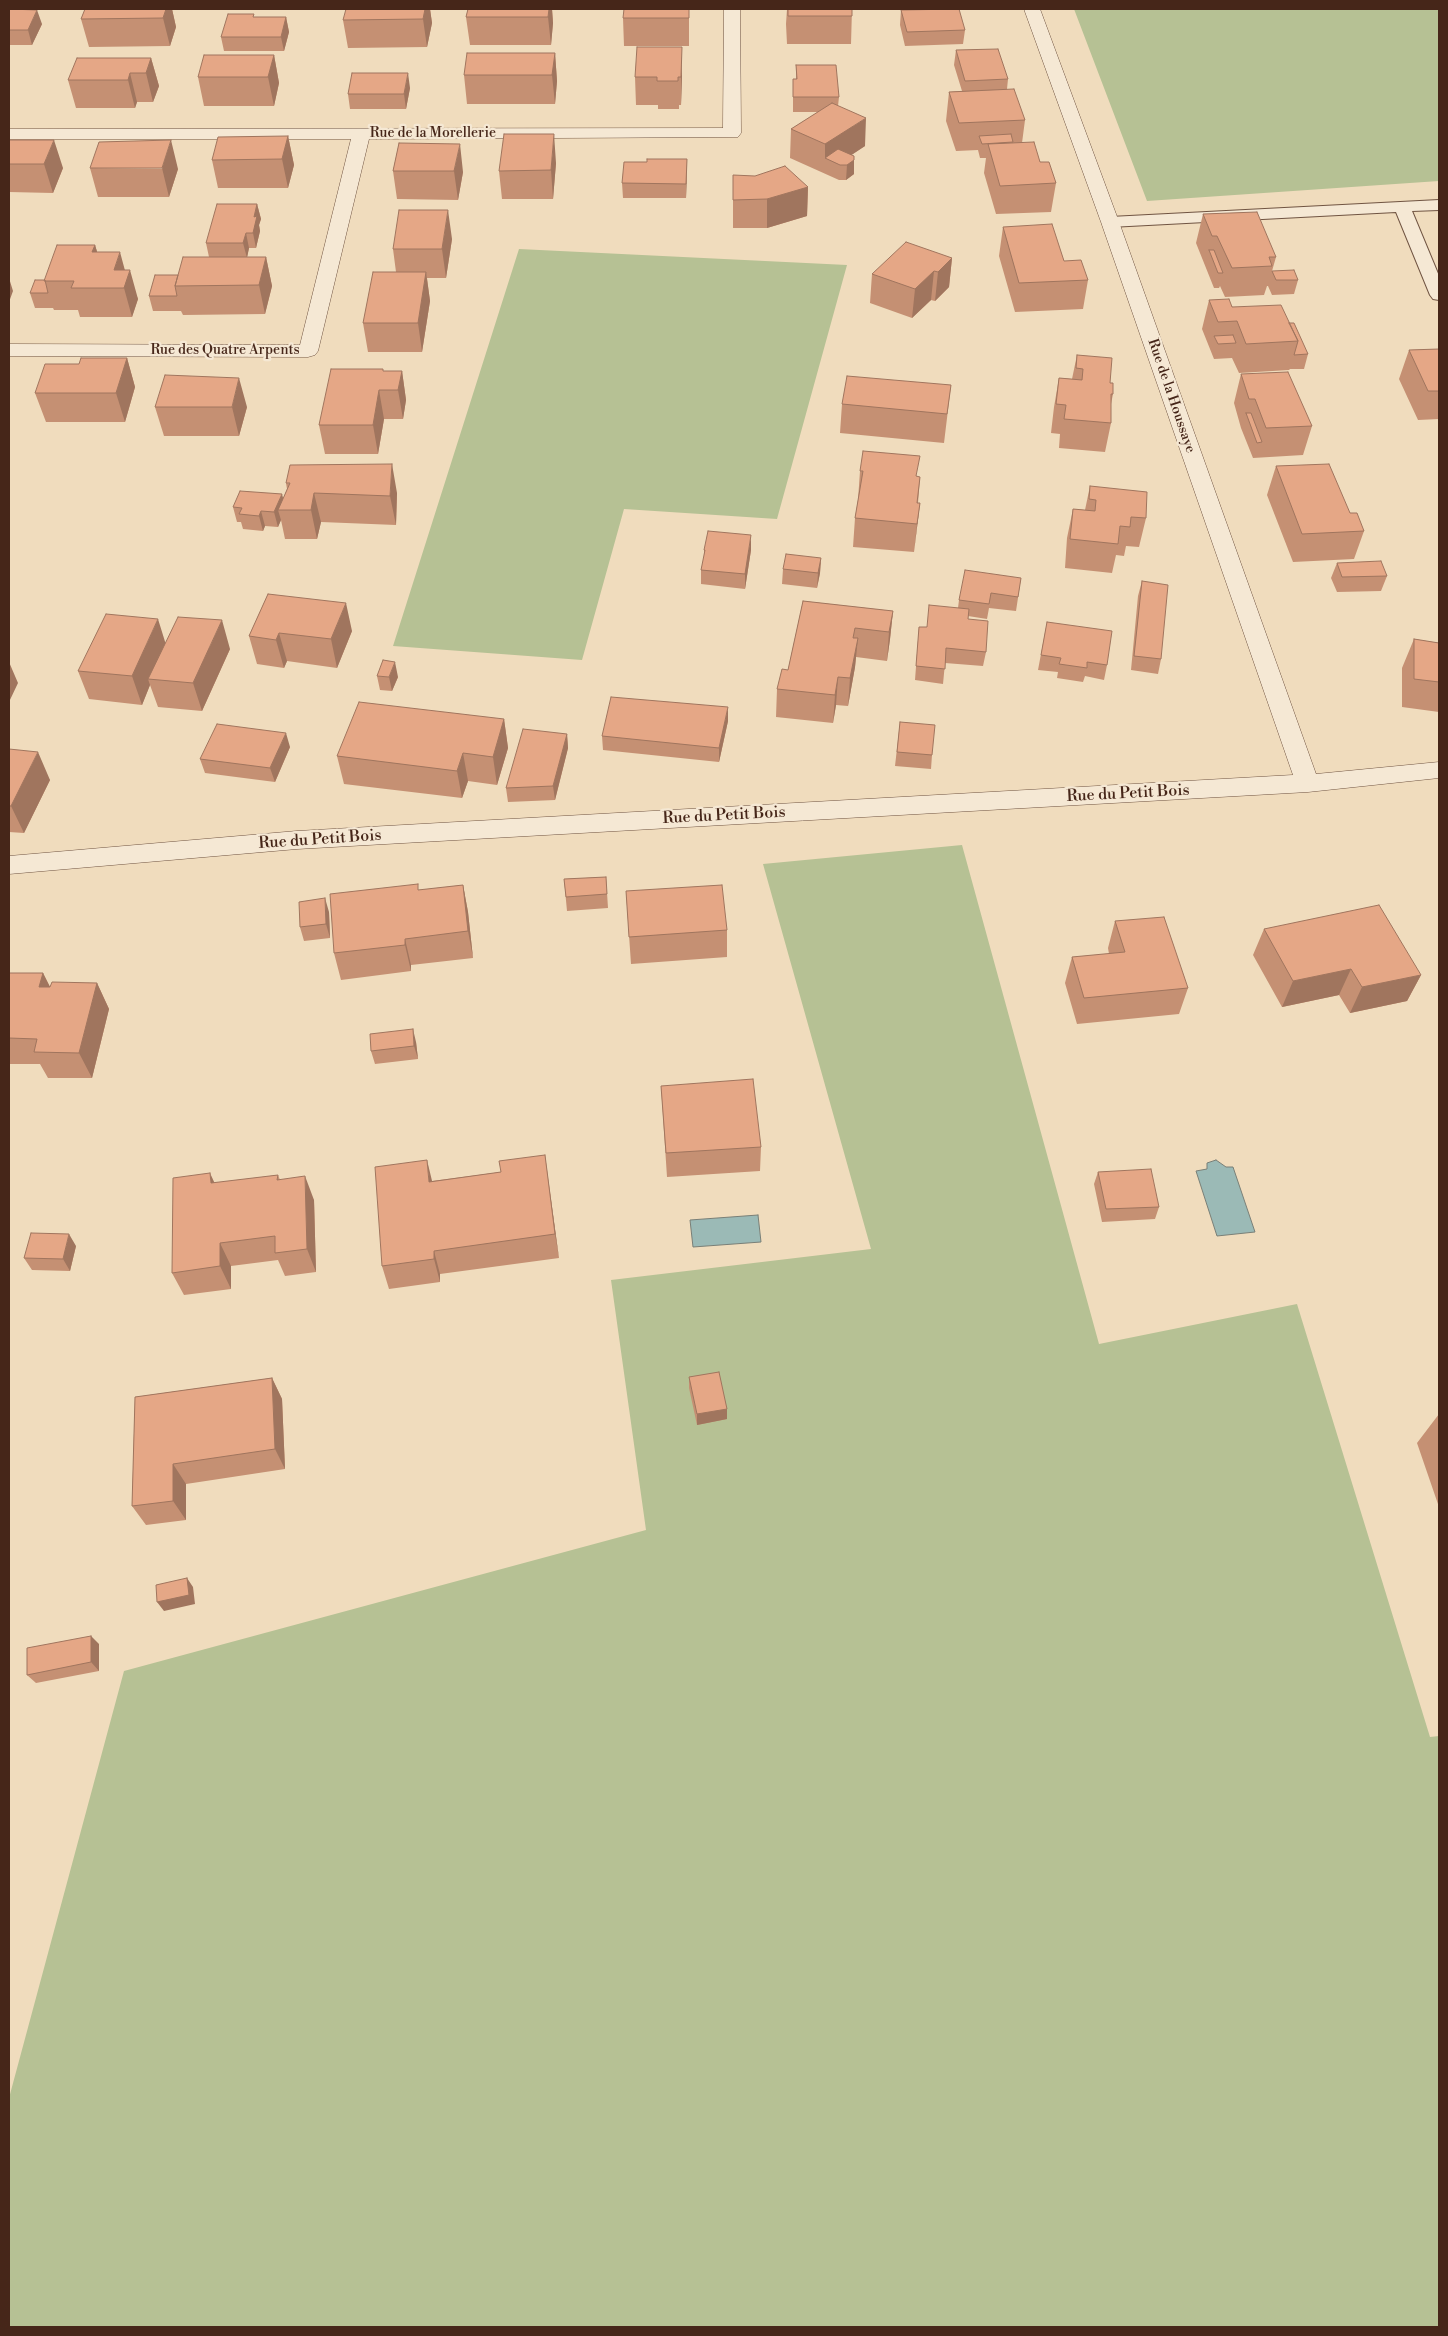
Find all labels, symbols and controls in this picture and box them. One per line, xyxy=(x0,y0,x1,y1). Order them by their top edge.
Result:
street label: Rue de la Morellerie xyxy=(370,126,496,142)
street label: Rue de la Houssaye xyxy=(1144,337,1198,455)
street label: Rue des Quatre Arpents xyxy=(150,343,300,359)
street label: Rue du Petit Bois xyxy=(1066,781,1190,807)
street label: Rue du Petit Bois xyxy=(662,803,786,829)
street label: Rue du Petit Bois xyxy=(258,826,382,854)

